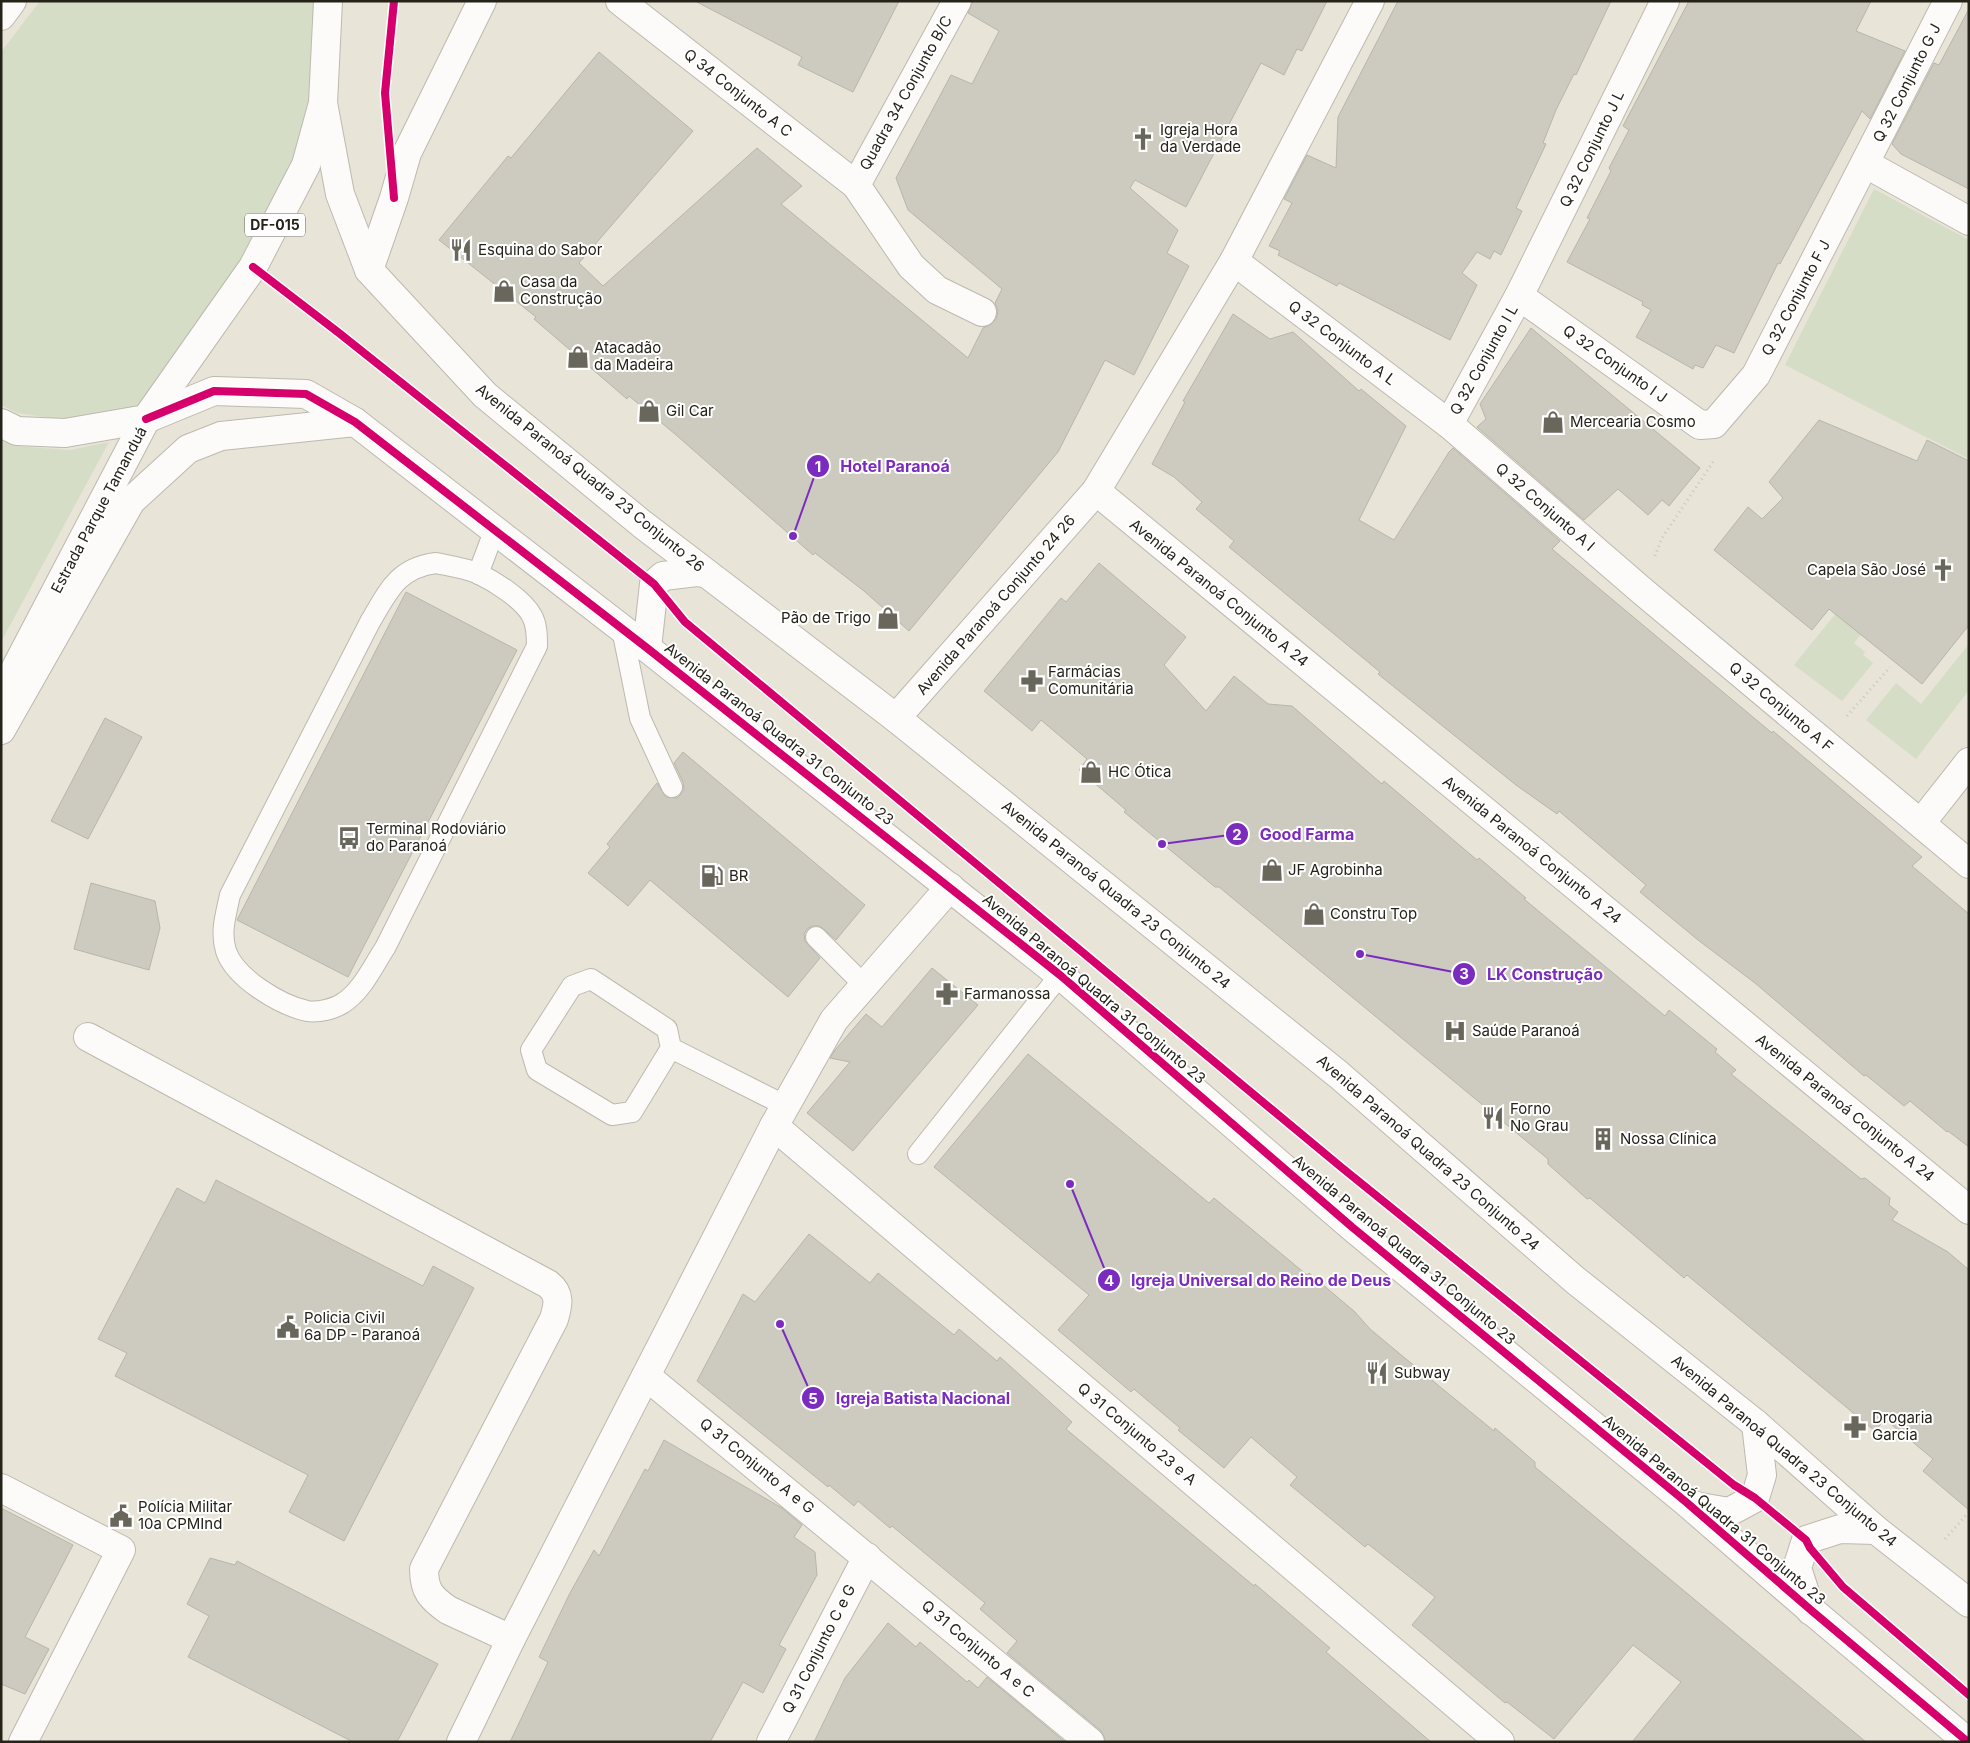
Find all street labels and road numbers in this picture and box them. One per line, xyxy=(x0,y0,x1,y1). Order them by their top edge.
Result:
street label: Quadra 34 Conjunto B/C xyxy=(855,12,956,173)
street label: Q 32 Conjunto G J xyxy=(1868,20,1945,145)
street label: Q 34 Conjunto A C xyxy=(680,44,796,141)
street label: Q 32 Conjunto J L xyxy=(1555,87,1628,210)
road number: DF-015 xyxy=(245,214,305,236)
street label: Q 32 Conjunto F J xyxy=(1757,237,1834,359)
street label: Q 32 Conjunto A L xyxy=(1285,296,1400,389)
street label: Q 32 Conjunto I L xyxy=(1445,301,1522,418)
street label: Q 32 Conjunto I J xyxy=(1559,320,1671,407)
street label: Avenida Paranoá Quadra 23 Conjunto 26 xyxy=(472,379,708,576)
street label: Estrada Parque Tamanduá xyxy=(46,423,151,596)
street label: Q 32 Conjunto A I xyxy=(1492,458,1599,555)
street label: Avenida Paranoá Conjunto 24 26 xyxy=(912,511,1079,699)
street label: Avenida Paranoá Conjunto A 24 xyxy=(1126,515,1313,671)
street label: Avenida Paranoá Quadra 31 Conjunto 23 xyxy=(661,638,898,829)
street label: Q 32 Conjunto A F xyxy=(1725,658,1837,756)
street label: Avenida Paranoá Conjunto A 24 xyxy=(1439,772,1626,928)
street label: Avenida Paranoá Quadra 23 Conjunto 24 xyxy=(998,796,1235,993)
street label: Avenida Paranoá Quadra 31 Conjunto 23 xyxy=(979,890,1210,1088)
street label: Avenida Paranoá Conjunto A 24 xyxy=(1752,1030,1939,1186)
street label: Avenida Paranoá Quadra 23 Conjunto 24 xyxy=(1313,1051,1544,1255)
street label: Avenida Paranoá Quadra 31 Conjunto 23 xyxy=(1289,1151,1520,1349)
street label: Avenida Paranoá Quadra 23 Conjunto 24 xyxy=(1668,1350,1901,1551)
street label: Q 31 Conjunto 23 e A xyxy=(1074,1378,1201,1489)
street label: Avenida Paranoá Quadra 31 Conjunto 23 xyxy=(1599,1411,1830,1609)
street label: Q 31 Conjunto A e G xyxy=(696,1413,819,1518)
street label: Q 31 Conjunto C e G xyxy=(778,1581,859,1717)
street label: Q 31 Conjunto A e C xyxy=(918,1596,1039,1702)

